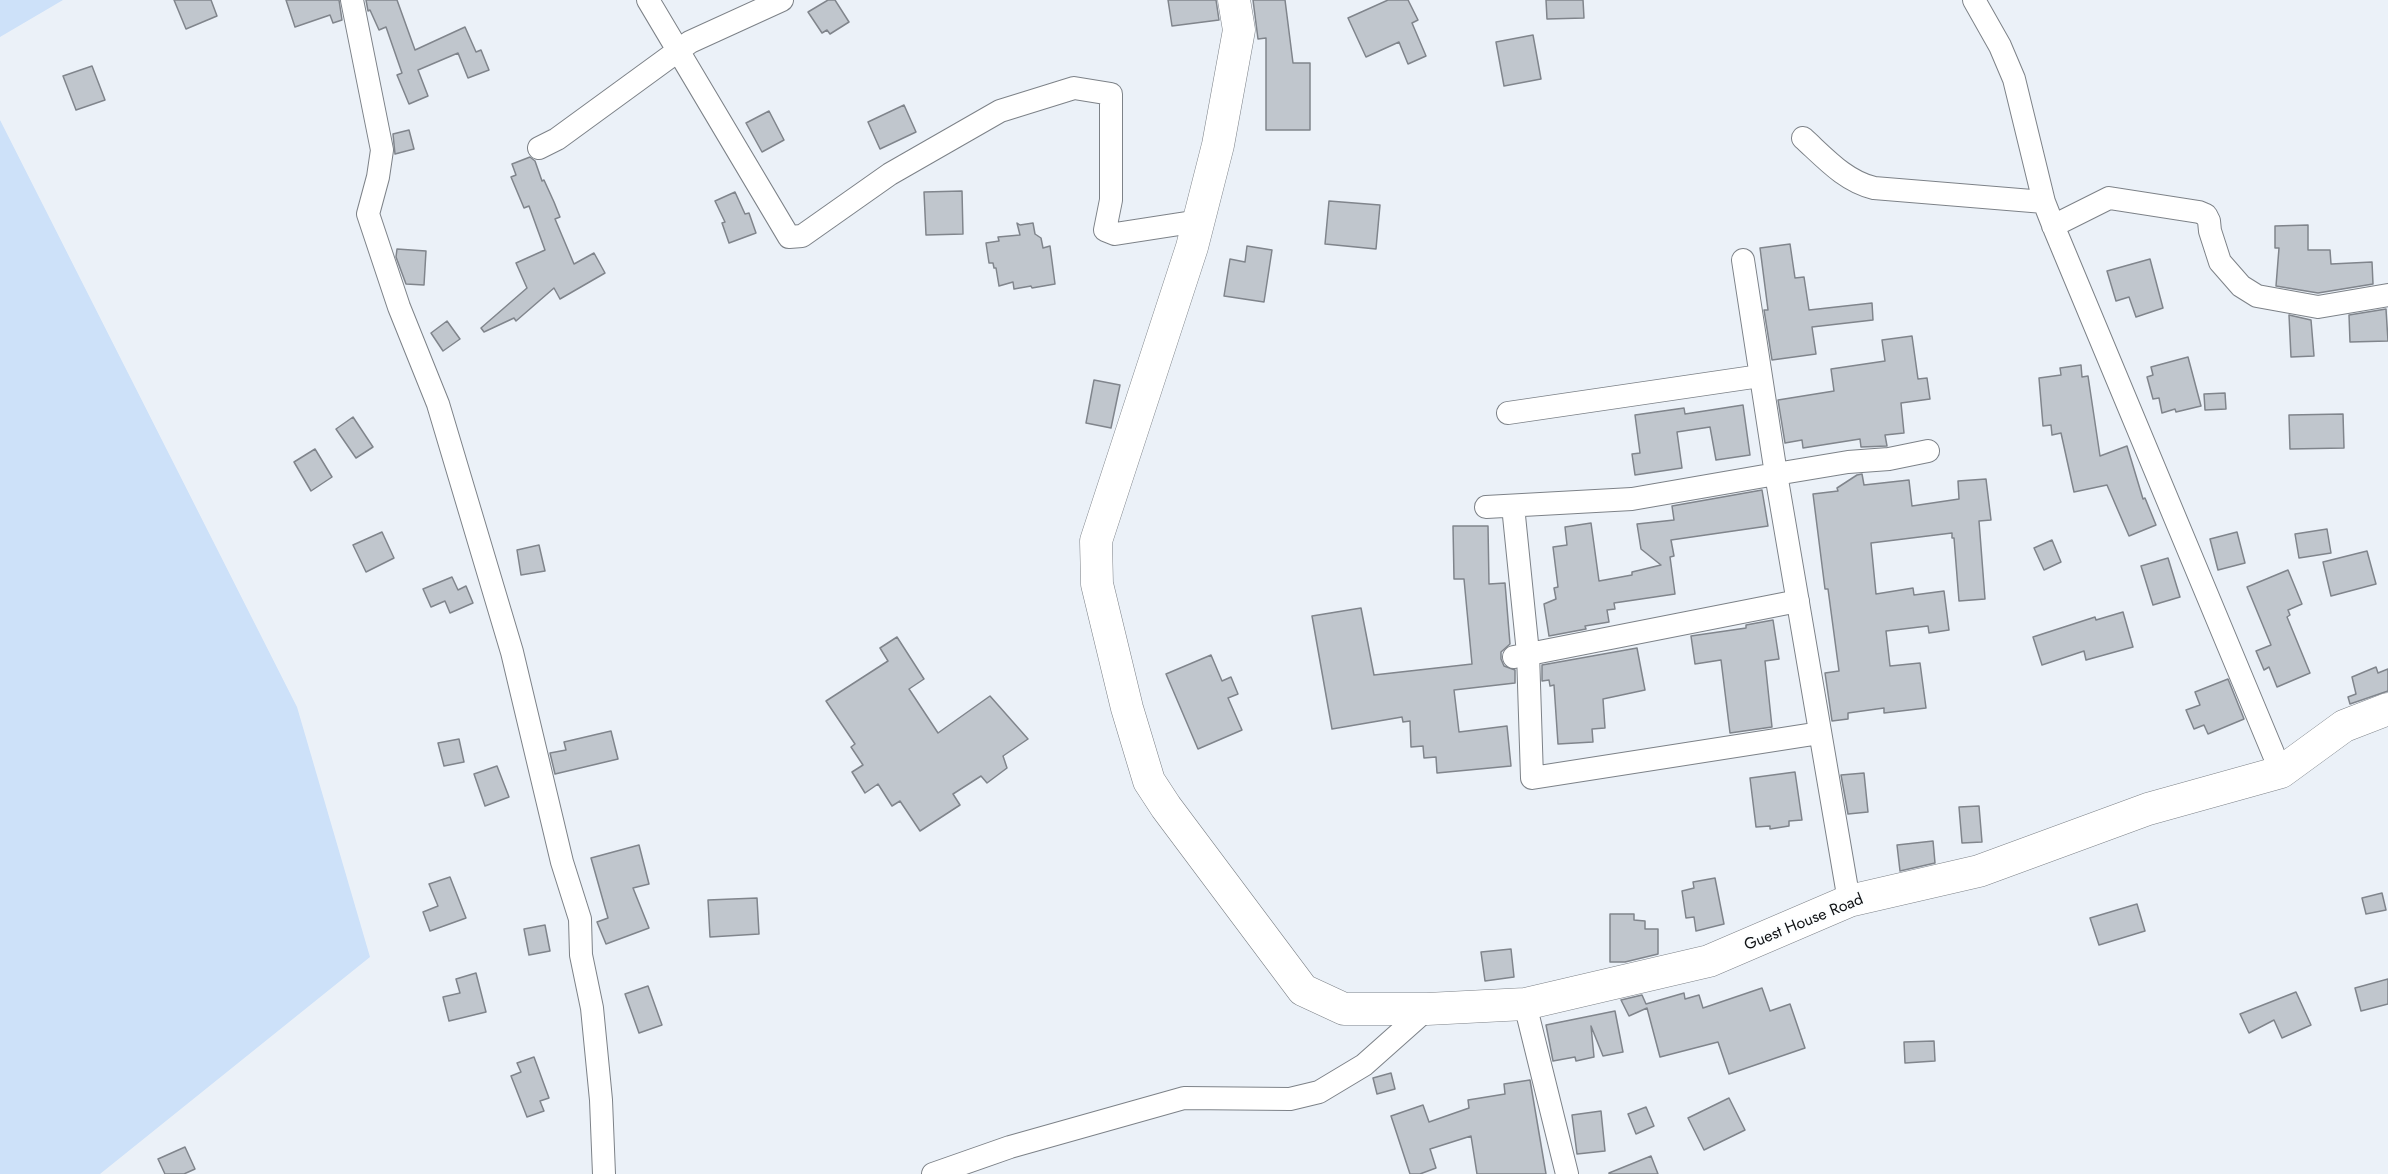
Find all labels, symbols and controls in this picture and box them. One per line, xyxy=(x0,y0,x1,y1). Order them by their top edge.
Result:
street label: Guest House Road xyxy=(1742,890,1866,956)

